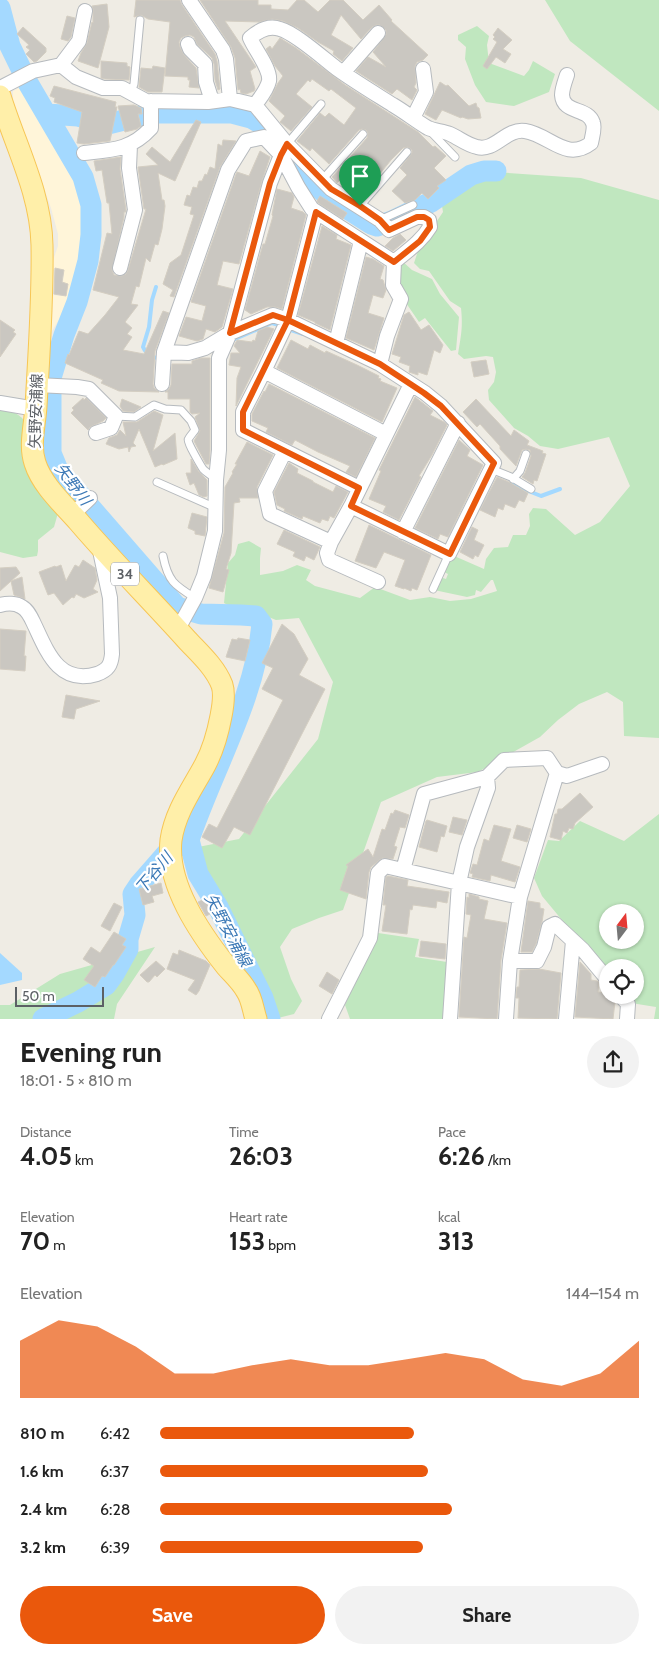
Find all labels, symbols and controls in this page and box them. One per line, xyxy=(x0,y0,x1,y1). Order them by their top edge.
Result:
pin xyxy=(339,155,381,206)
icon: arrive xyxy=(346,162,374,190)
street label: 矢野安浦線 xyxy=(26,373,46,449)
water label: 矢野川 xyxy=(51,459,96,510)
road number: 34 xyxy=(111,562,139,586)
water label: 下谷川 xyxy=(131,847,178,897)
water label: 矢野安浦線 xyxy=(201,890,256,972)
north arrow xyxy=(599,904,644,949)
map controls xyxy=(599,904,644,1004)
button: locate xyxy=(599,959,644,1004)
scale bar xyxy=(15,984,104,1007)
text: 50 m xyxy=(22,987,55,1005)
text: Evening run xyxy=(20,1035,162,1069)
button: share xyxy=(587,1036,639,1088)
text: 18:01 · 5 × 810 m xyxy=(20,1071,132,1090)
text: Distance xyxy=(20,1123,72,1141)
text: Time xyxy=(229,1123,259,1141)
text: Pace xyxy=(438,1123,466,1141)
text: 4.05 xyxy=(20,1141,72,1171)
text: 26:03 xyxy=(229,1141,293,1171)
text: 6:26 xyxy=(438,1141,485,1171)
text: km xyxy=(72,1151,94,1169)
text: /km xyxy=(485,1151,511,1169)
text: Elevation xyxy=(20,1208,75,1226)
text: Heart rate xyxy=(229,1208,288,1226)
text: kcal xyxy=(438,1208,460,1226)
text: 70 xyxy=(20,1226,50,1256)
text: 153 xyxy=(229,1226,265,1256)
text: 313 xyxy=(438,1226,474,1256)
text: m xyxy=(50,1236,66,1254)
text: bpm xyxy=(265,1236,296,1254)
text: Elevation xyxy=(20,1284,83,1303)
text: 144–154 m xyxy=(566,1284,639,1303)
text: 810 m xyxy=(20,1424,64,1443)
text: 6:42 xyxy=(100,1424,130,1443)
text: 1.6 km xyxy=(20,1462,64,1481)
text: 6:37 xyxy=(100,1462,129,1481)
text: 2.4 km xyxy=(20,1500,67,1519)
text: 6:28 xyxy=(100,1500,131,1519)
text: 3.2 km xyxy=(20,1538,66,1557)
text: 6:39 xyxy=(100,1538,130,1557)
button: Save xyxy=(20,1586,325,1644)
button: Share xyxy=(335,1586,639,1644)

